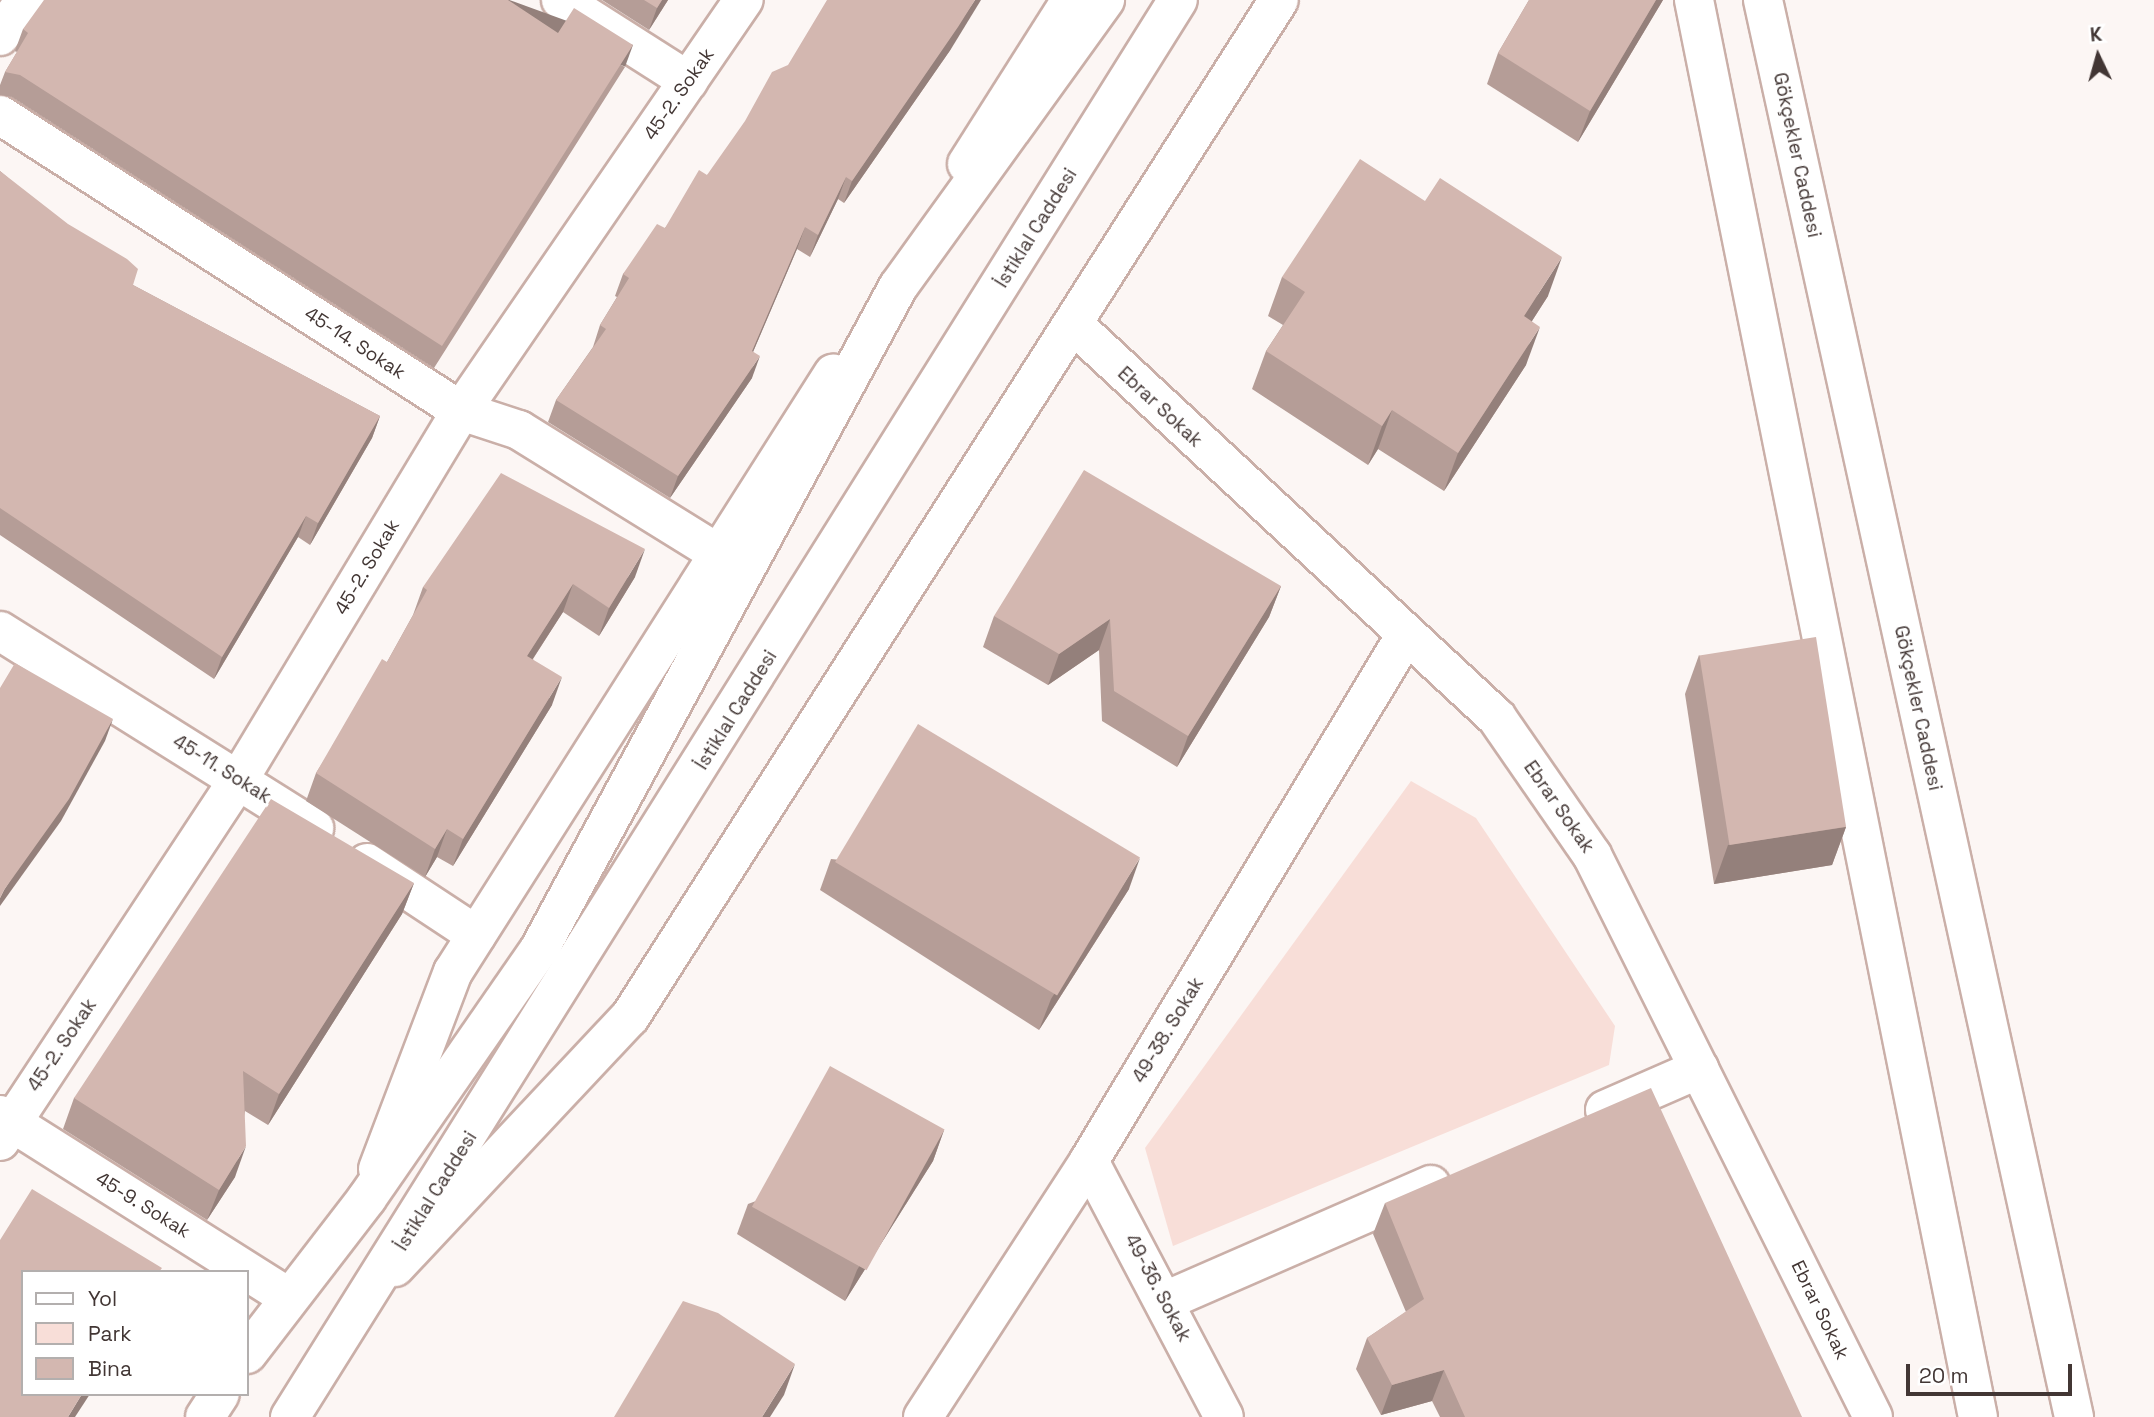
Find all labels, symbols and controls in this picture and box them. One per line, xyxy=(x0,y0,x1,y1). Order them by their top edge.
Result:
north arrow xyxy=(2063,21,2133,91)
text: K xyxy=(2089,22,2103,48)
street label: 45-2. Sokak xyxy=(639,43,719,145)
street label: Gökçekler Caddesi xyxy=(1768,70,1826,240)
street label: İstiklal Caddesi xyxy=(990,164,1082,292)
street label: 45-14. Sokak xyxy=(300,302,410,384)
street label: Ebrar Sokak xyxy=(1113,362,1207,452)
street label: 45-2. Sokak xyxy=(330,515,404,619)
street label: Gökçekler Caddesi xyxy=(1889,623,1947,793)
street label: İstiklal Caddesi xyxy=(690,646,782,774)
street label: 45-11. Sokak xyxy=(168,730,276,808)
street label: Ebrar Sokak xyxy=(1519,757,1599,857)
street label: 49-38. Sokak xyxy=(1127,973,1209,1087)
street label: 45-2. Sokak xyxy=(22,994,102,1096)
street label: İstiklal Caddesi xyxy=(390,1127,482,1255)
street label: 45-9. Sokak xyxy=(91,1167,195,1243)
street label: 49-36. Sokak xyxy=(1120,1230,1196,1346)
street label: Ebrar Sokak xyxy=(1786,1257,1854,1363)
legend xyxy=(21,1270,248,1396)
text: Yol xyxy=(88,1285,117,1312)
text: Park xyxy=(88,1320,132,1347)
scale bar xyxy=(1909,1350,2075,1394)
text: Bina xyxy=(88,1355,132,1382)
text: 20 m xyxy=(1919,1362,1969,1389)

